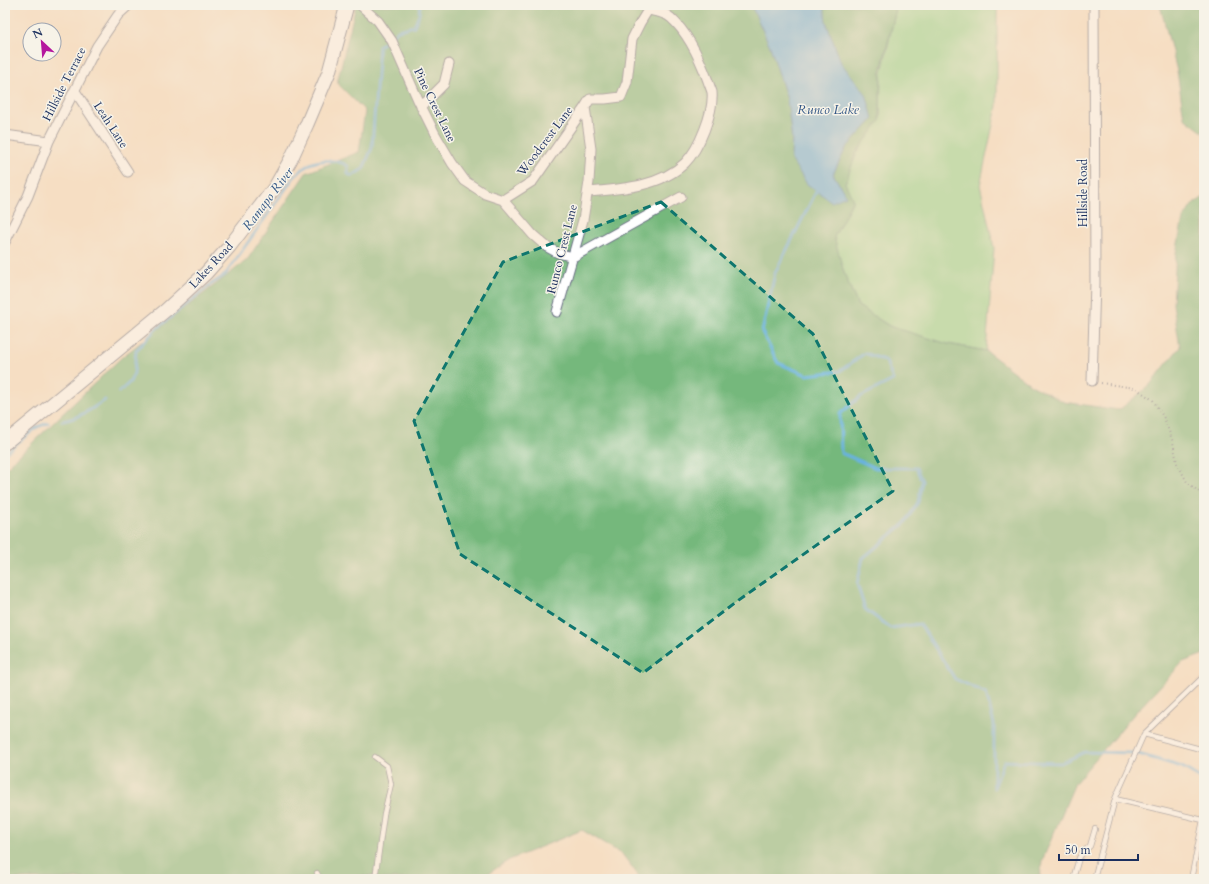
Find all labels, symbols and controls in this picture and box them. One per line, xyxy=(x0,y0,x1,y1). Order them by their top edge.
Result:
north arrow xyxy=(22,22,62,62)
text: N xyxy=(30,24,46,42)
street label: Hillside Terrace xyxy=(38,44,90,124)
street label: Pine Crest Lane xyxy=(410,65,460,145)
street label: Leah Lane xyxy=(90,99,132,151)
water label: Runco Lake xyxy=(797,101,860,119)
street label: Woodcrest Lane xyxy=(513,103,577,180)
street label: Hillside Road xyxy=(1075,158,1091,227)
water label: Ramapo River xyxy=(238,163,298,234)
street label: Runco Crest Lane xyxy=(543,203,581,295)
street label: Lakes Road xyxy=(185,238,237,292)
scale bar xyxy=(1059,836,1138,862)
text: 50 m xyxy=(1065,842,1092,858)

